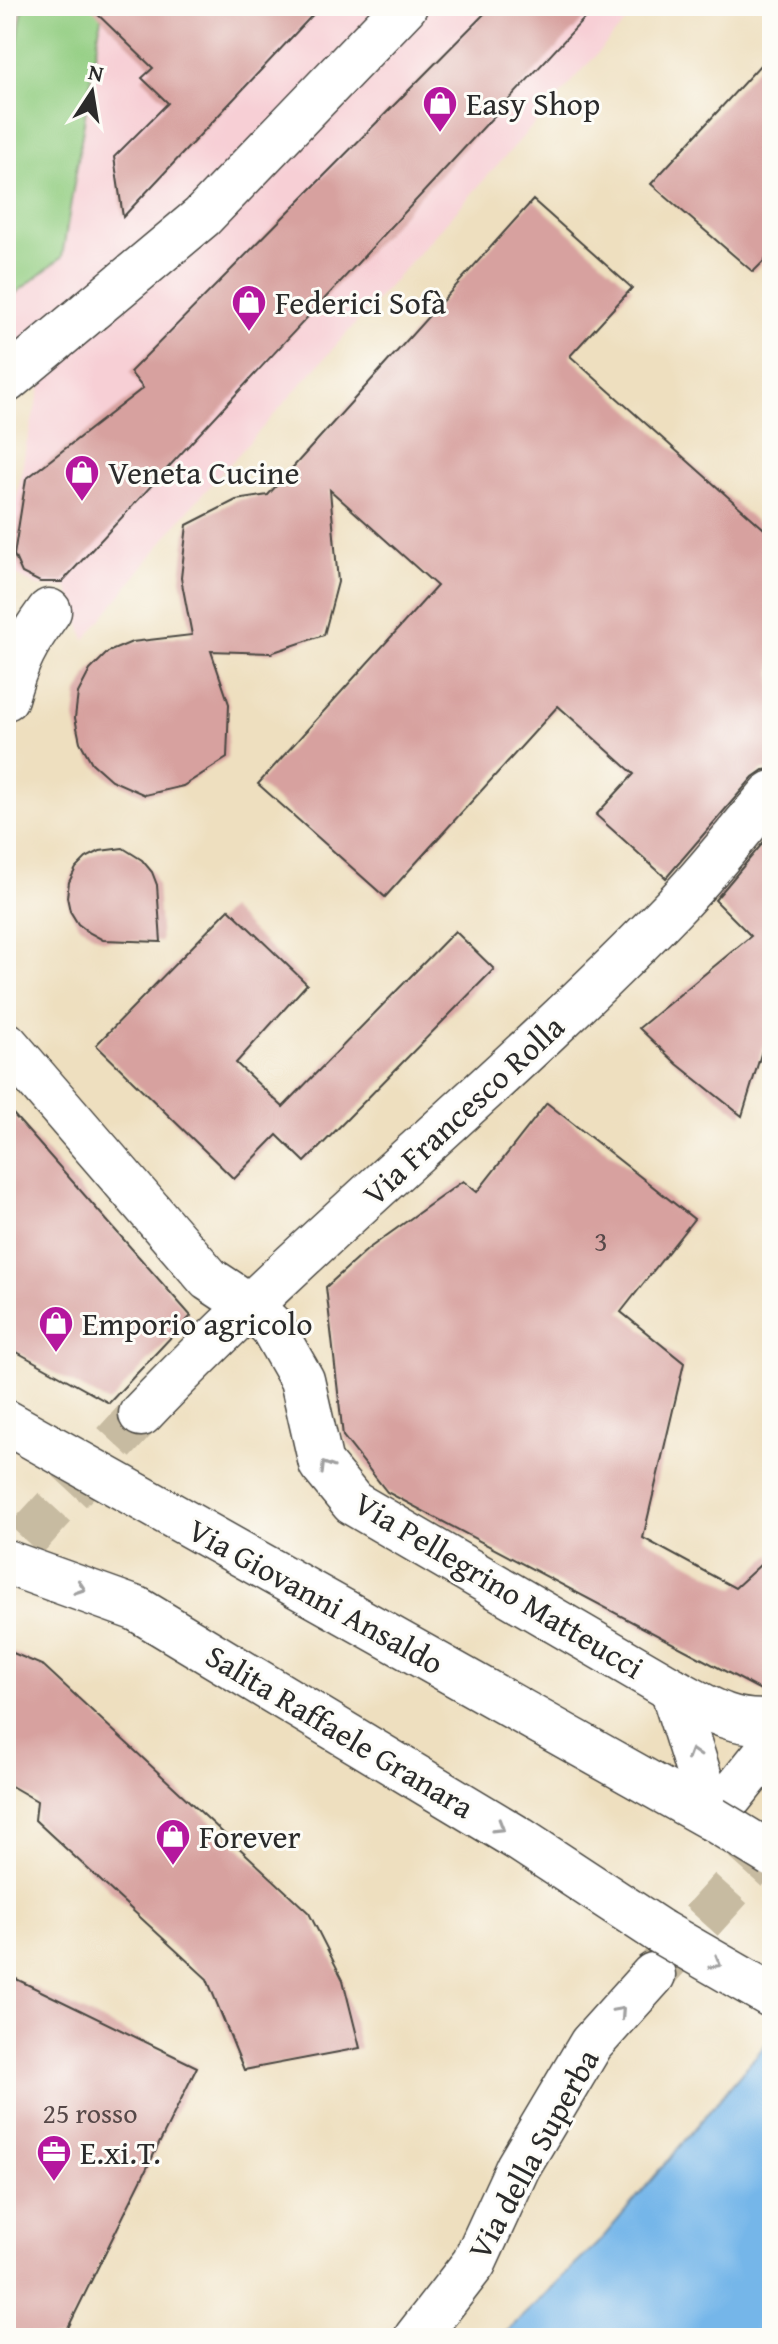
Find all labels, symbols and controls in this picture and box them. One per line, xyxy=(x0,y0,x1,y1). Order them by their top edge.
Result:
north arrow xyxy=(52,52,132,132)
text: N xyxy=(86,55,107,90)
place label: Easy Shop xyxy=(466,80,600,127)
shop icon: Easy Shop xyxy=(421,84,459,134)
place label: Federici Sofà xyxy=(275,279,446,326)
shop icon: Federici Sofà xyxy=(230,283,268,333)
place label: Veneta Cucine xyxy=(108,449,299,496)
shop icon: Veneta Cucine xyxy=(63,453,101,503)
street label: Via Francesco Rolla xyxy=(352,1004,574,1216)
house number: 3 xyxy=(594,1220,608,1261)
place label: Emporio agricolo xyxy=(82,1300,313,1347)
shop icon: Emporio agricolo xyxy=(37,1304,75,1354)
one-way arrow xyxy=(321,1462,336,1476)
street label: Via Pellegrino Matteucci xyxy=(345,1480,653,1690)
street label: Via Giovanni Ansaldo xyxy=(180,1506,452,1686)
one-way arrow xyxy=(72,1579,86,1595)
street label: Salita Raffaele Granara xyxy=(197,1632,483,1830)
one-way arrow xyxy=(686,1748,702,1761)
place label: Forever xyxy=(199,1813,301,1860)
shop icon: Forever xyxy=(154,1817,192,1867)
one-way arrow xyxy=(490,1817,505,1833)
one-way arrow xyxy=(707,1953,722,1969)
one-way arrow xyxy=(610,2007,624,2022)
street label: Via della Superba xyxy=(456,2040,610,2268)
house number: 25 rosso xyxy=(42,2092,138,2133)
place label: E.xi.T. xyxy=(80,2129,161,2176)
office icon: E.xi.T. xyxy=(35,2133,73,2183)

